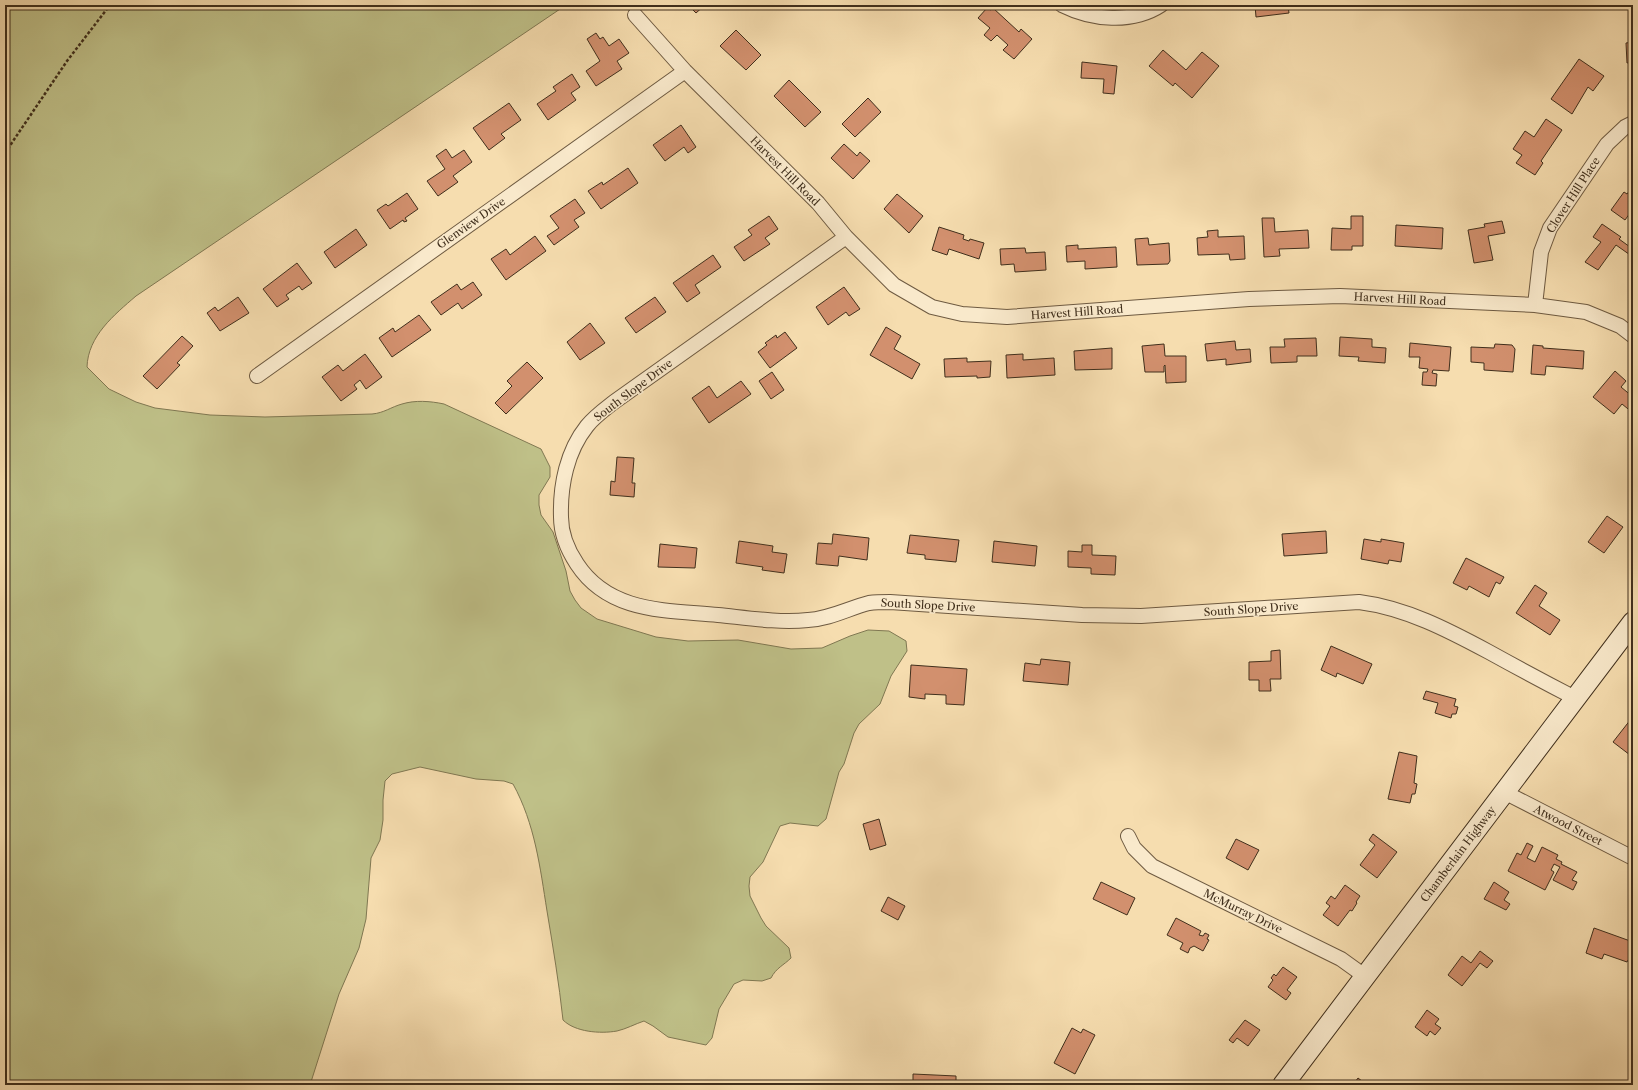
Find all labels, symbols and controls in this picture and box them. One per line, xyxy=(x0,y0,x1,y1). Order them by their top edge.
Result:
street label: Harvest Hill Road xyxy=(747,133,823,209)
street label: Clover Hill Place xyxy=(1543,154,1603,236)
street label: Glenview Drive xyxy=(434,194,508,252)
street label: Harvest Hill Road xyxy=(1353,290,1447,308)
street label: Harvest Hill Road xyxy=(1030,302,1124,322)
street label: South Slope Drive xyxy=(591,356,675,424)
street label: South Slope Drive xyxy=(880,596,976,614)
street label: South Slope Drive xyxy=(1203,599,1299,619)
street label: Atwood Street xyxy=(1530,801,1605,848)
street label: Chamberlain Highway xyxy=(1417,802,1499,905)
street label: McMurray Drive xyxy=(1201,886,1285,936)

